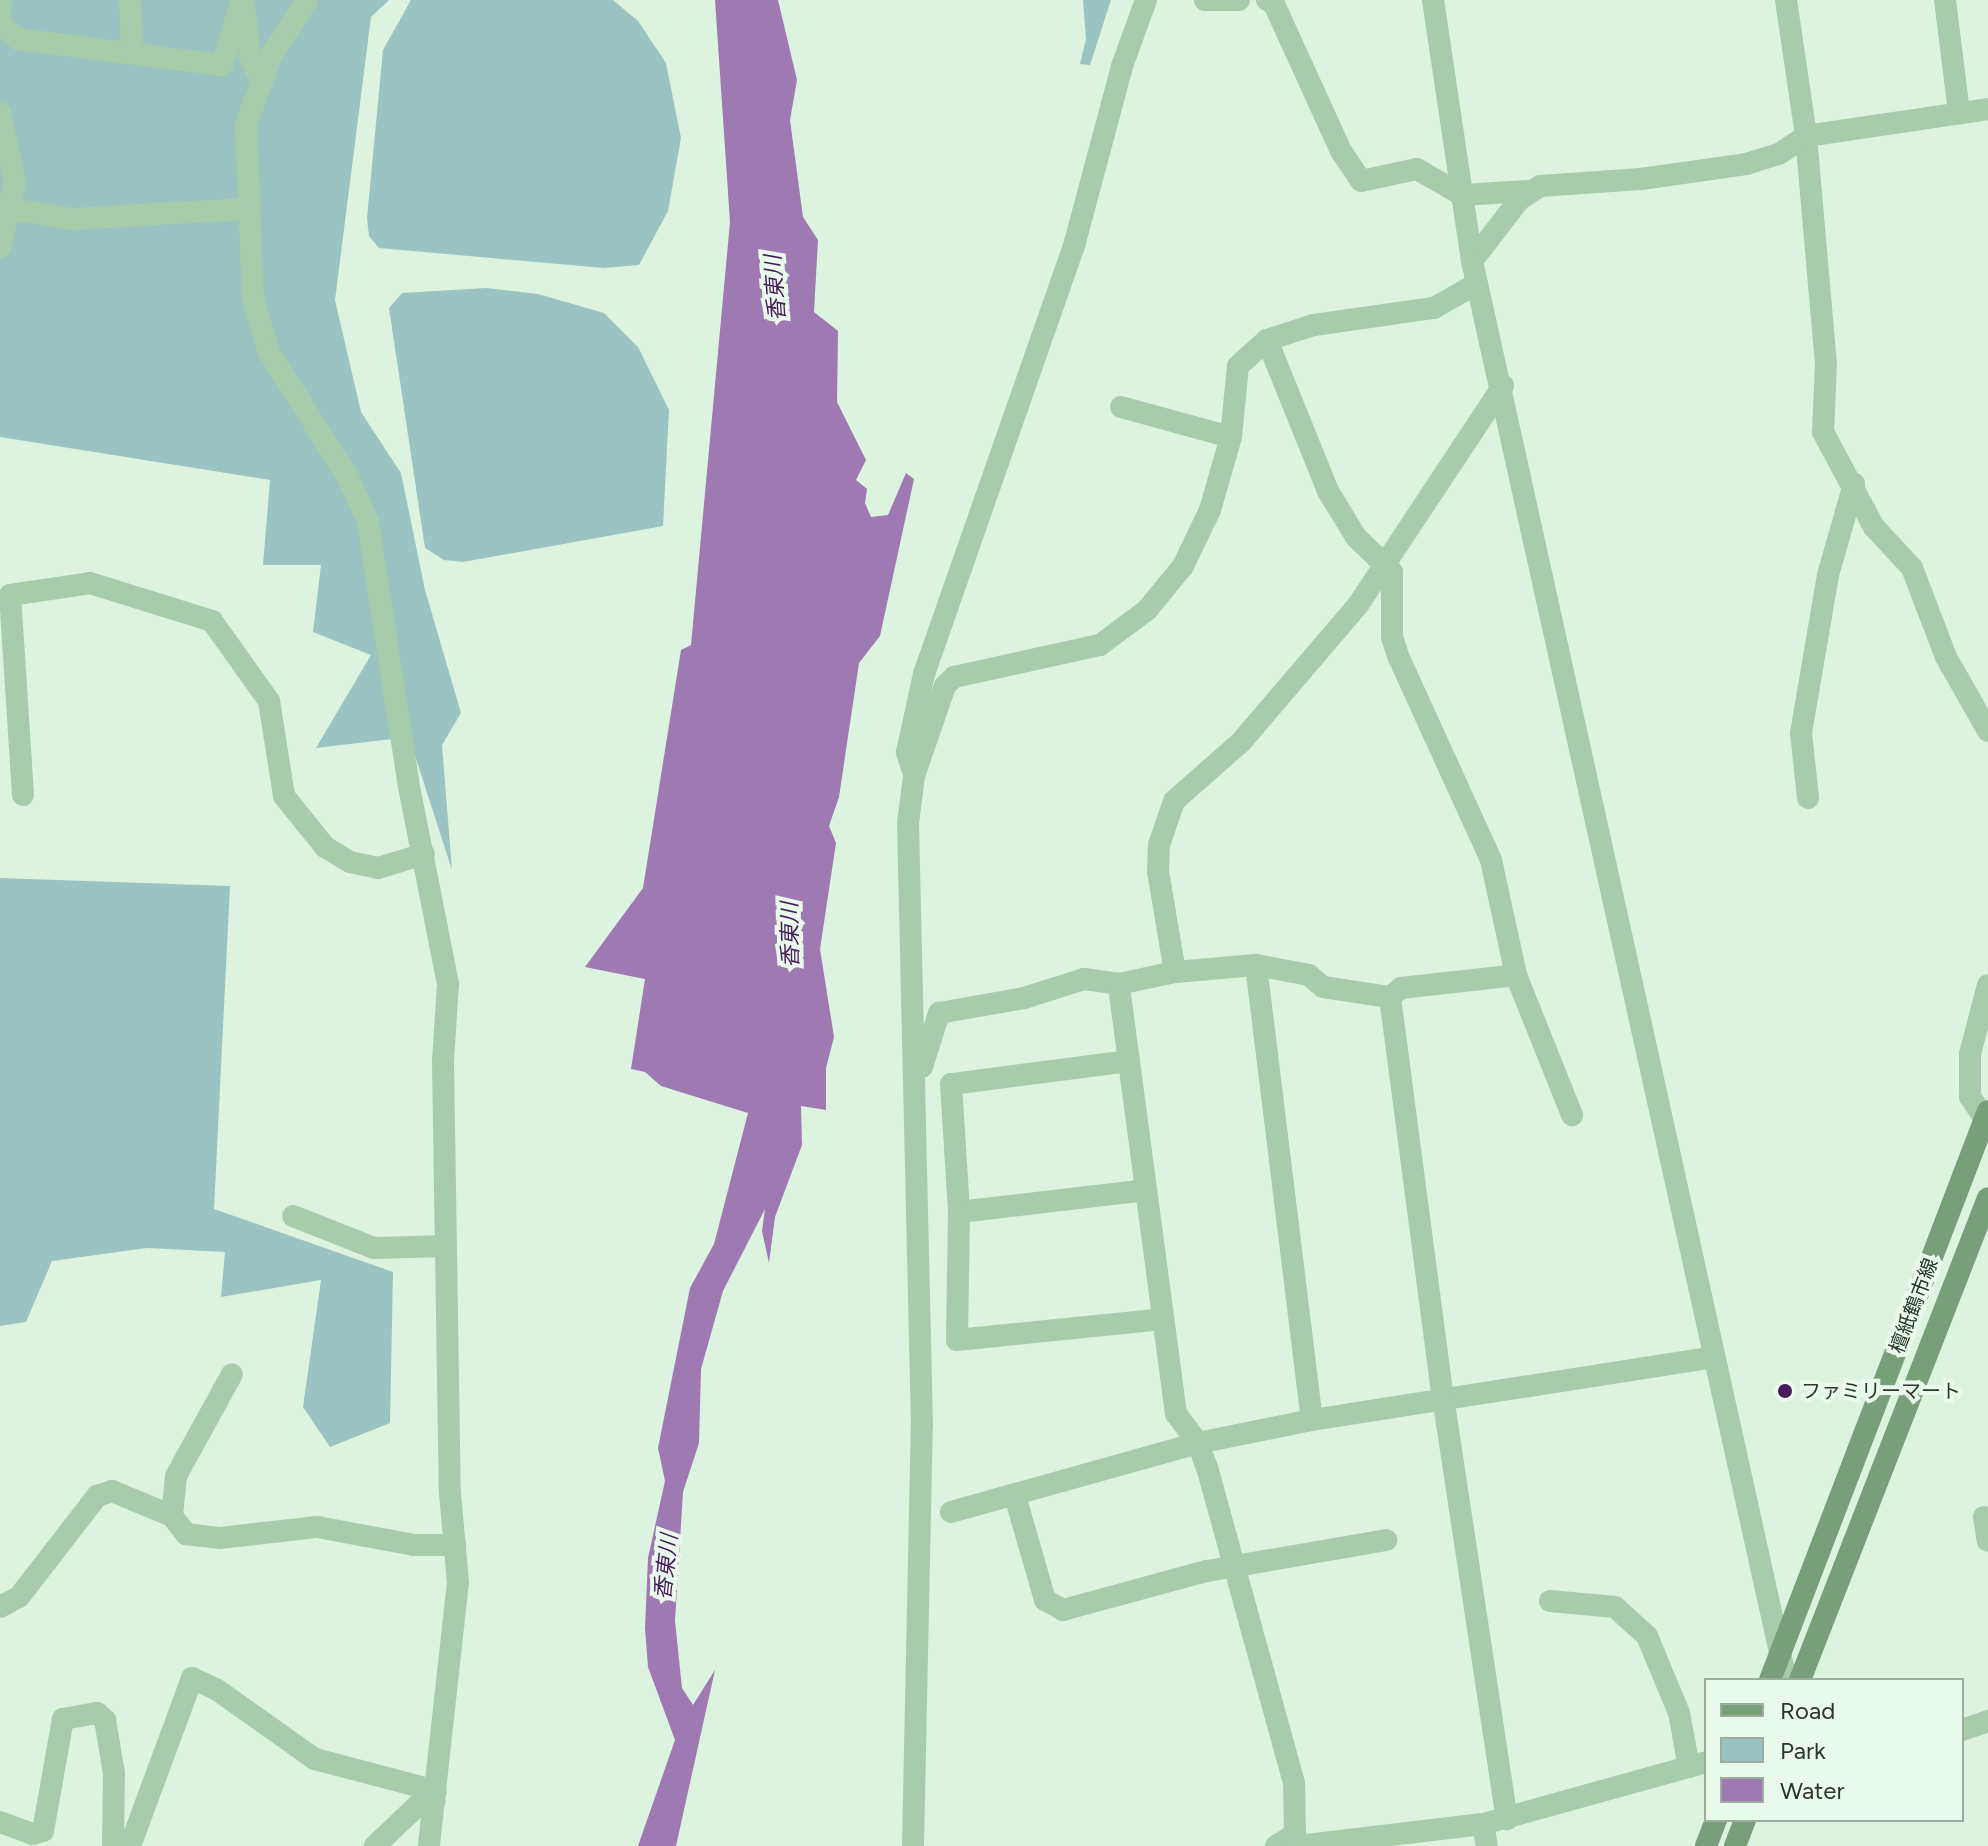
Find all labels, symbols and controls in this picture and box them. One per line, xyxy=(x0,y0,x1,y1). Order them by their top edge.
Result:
water label: 香東川 xyxy=(760,254,790,322)
water label: 香東川 xyxy=(776,902,804,968)
street label: 檀紙鶴市線 xyxy=(1885,1255,1943,1357)
place label: ファミリーマート xyxy=(1801,1379,1961,1403)
marker: ファミリーマート xyxy=(1776,1382,1794,1400)
water label: 香東川 xyxy=(649,1533,683,1601)
legend xyxy=(1704,1678,1964,1822)
text: Road xyxy=(1780,1696,1835,1725)
text: Park xyxy=(1780,1736,1826,1765)
text: Water xyxy=(1780,1776,1845,1805)

